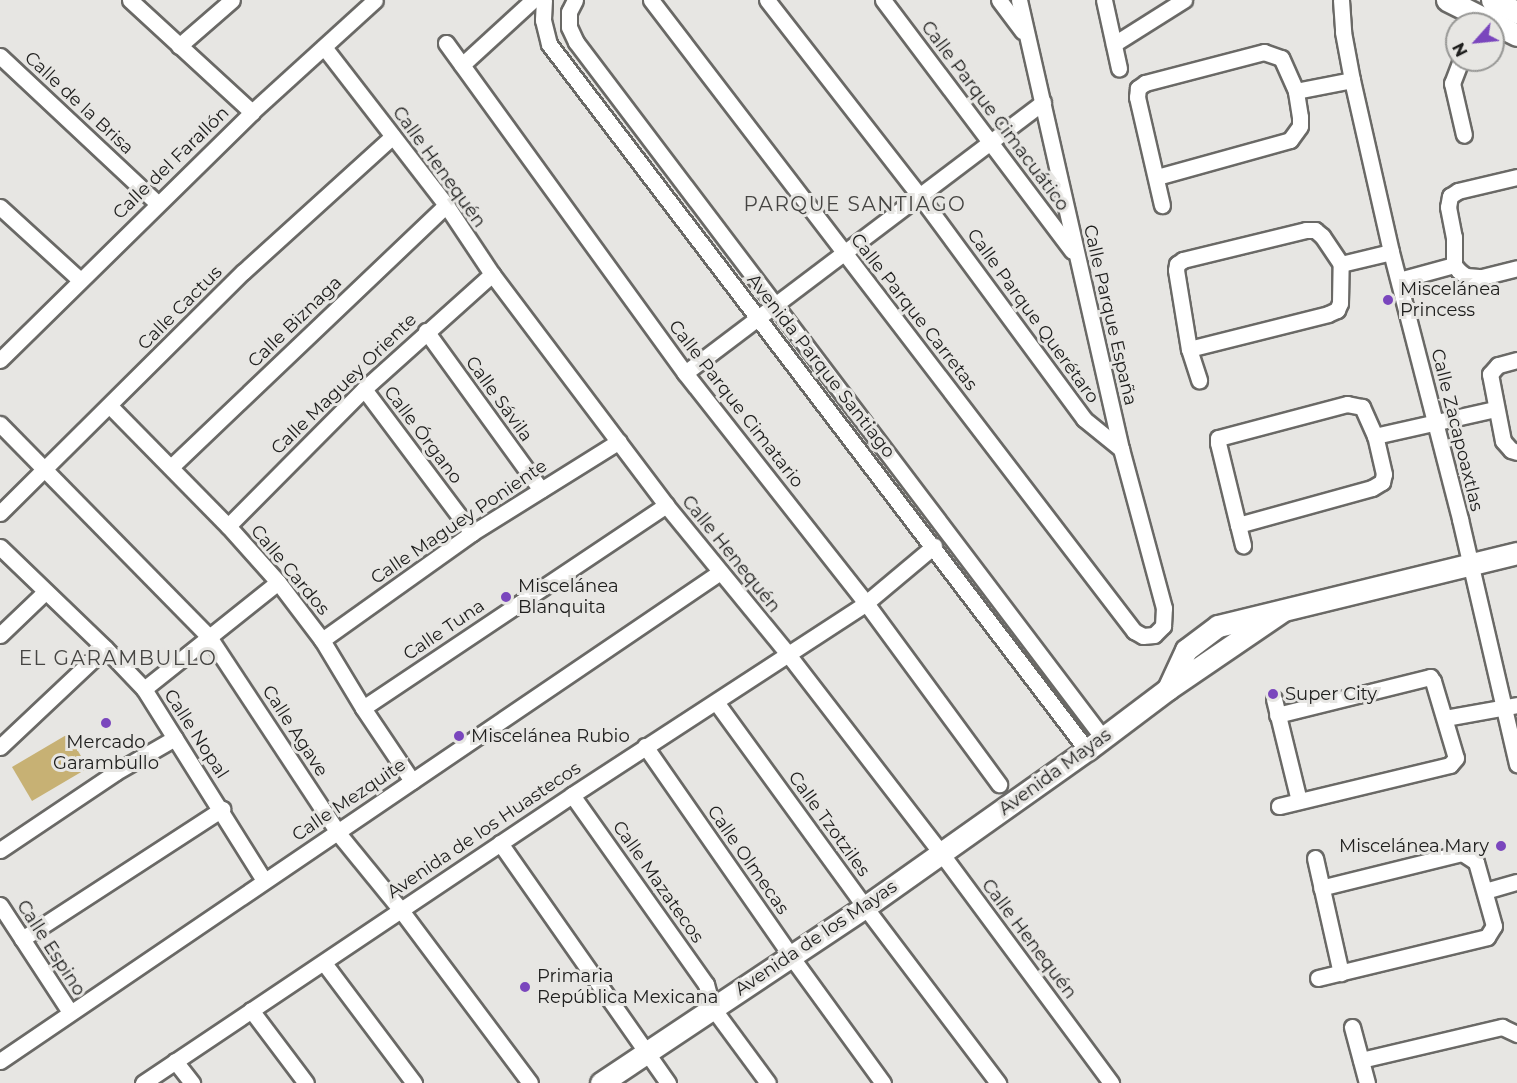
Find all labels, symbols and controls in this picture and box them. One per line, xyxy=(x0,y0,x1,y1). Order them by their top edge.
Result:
north arrow xyxy=(1445,12,1505,72)
street label: Calle Parque Cimacuático xyxy=(916,17,1074,215)
text: N xyxy=(1449,39,1472,60)
street label: Calle de la Brisa xyxy=(20,47,138,159)
street label: Calle del Farallón xyxy=(108,102,234,224)
street label: Calle Henequén xyxy=(388,102,490,232)
district label: PARQUE SANTIAGO xyxy=(744,192,966,216)
street label: Calle Parque España xyxy=(1079,222,1141,408)
street label: Calle Parque Querétaro xyxy=(962,225,1104,407)
street label: Calle Parque Carretas xyxy=(846,229,982,395)
street label: Calle Cactus xyxy=(133,261,227,355)
street label: Avenida Parque Santiago xyxy=(742,270,900,462)
street label: Calle Biznaga xyxy=(244,272,346,372)
place label: Miscelánea Princess xyxy=(1400,279,1501,322)
marker: Miscelánea Princess xyxy=(1381,293,1395,307)
street label: Calle Maguey Oriente xyxy=(267,309,421,459)
street label: Calle Parque Cimatario xyxy=(664,316,808,492)
street label: Calle Zacapoaxtlas xyxy=(1426,346,1488,514)
street label: Calle Sávila xyxy=(461,352,537,446)
street label: Calle Órgano xyxy=(379,382,467,488)
street label: Calle Maguey Poniente xyxy=(367,455,551,589)
street label: Calle Henequén xyxy=(677,491,785,617)
street label: Calle Cardos xyxy=(246,521,334,619)
place label: Miscelánea Blanquita xyxy=(518,576,619,618)
marker: Miscelánea Blanquita xyxy=(499,590,513,604)
street label: Calle Tuna xyxy=(399,595,489,665)
district label: EL GARAMBULLO xyxy=(19,646,217,670)
street label: Calle Agave xyxy=(257,681,333,781)
place label: Super City xyxy=(1285,683,1377,705)
street label: Calle Nopal xyxy=(159,685,233,783)
marker: Super City xyxy=(1266,687,1280,701)
marker: Mercado Garambullo xyxy=(99,716,113,730)
street label: Avenida Mayas xyxy=(995,724,1115,820)
place label: Miscelánea Rubio xyxy=(471,725,630,747)
marker: Miscelánea Rubio xyxy=(452,729,466,743)
place label: Mercado Garambullo xyxy=(53,732,159,774)
street label: Calle Mezquite xyxy=(288,754,410,846)
street label: Avenida de los Huastecos xyxy=(383,757,585,903)
street label: Calle Tzotziles xyxy=(784,767,874,881)
street label: Calle Olmecas xyxy=(702,801,794,919)
street label: Calle Mazatecos xyxy=(608,817,708,947)
place label: Miscelánea Mary xyxy=(1339,835,1489,857)
marker: Miscelánea Mary xyxy=(1494,839,1508,853)
street label: Calle Henequén xyxy=(977,875,1081,1003)
street label: Avenida de los Mayas xyxy=(731,876,901,1000)
street label: Calle Espino xyxy=(12,896,90,1000)
place label: Primaria República Mexicana xyxy=(537,966,718,1008)
marker: Primaria República Mexicana xyxy=(518,980,532,994)

